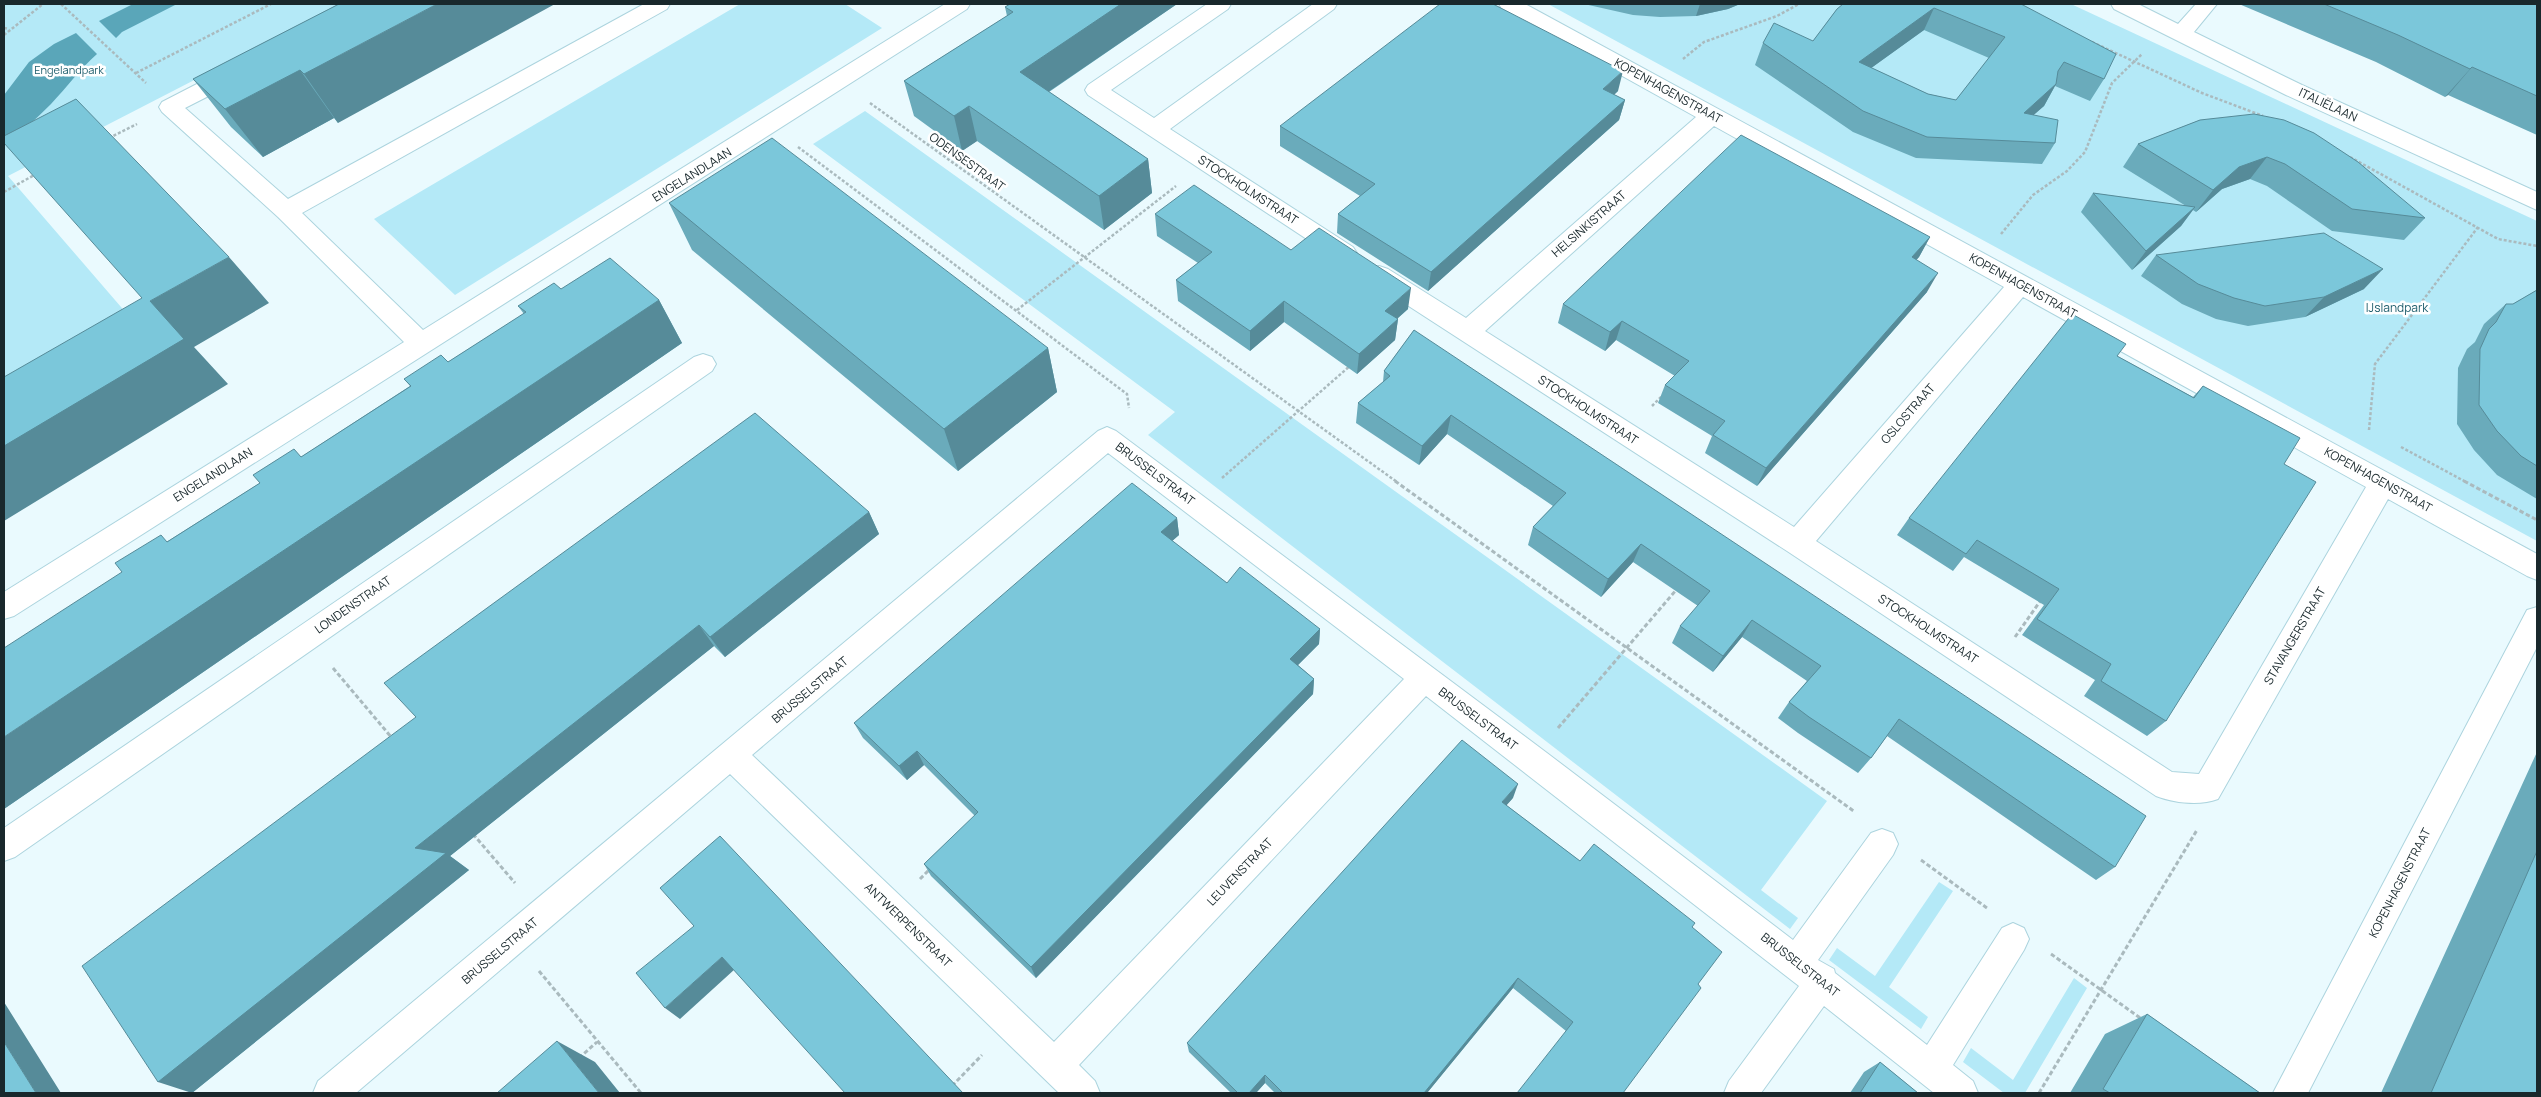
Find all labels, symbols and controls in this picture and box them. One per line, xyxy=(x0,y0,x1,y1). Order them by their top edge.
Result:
street label: KOPENHAGENSTRAAT xyxy=(1611,54,1726,128)
park label: Engelandpark xyxy=(34,62,104,77)
street label: ITALIËLAAN xyxy=(2296,84,2360,126)
street label: ODENSESTRAAT xyxy=(926,128,1009,195)
street label: ENGELANDLAAN xyxy=(649,143,735,206)
street label: STOCKHOLMSTRAAT xyxy=(1195,151,1302,229)
street label: HELSINKISTRAAT xyxy=(1548,186,1630,261)
street label: KOPENHAGENSTRAAT xyxy=(1966,249,2081,323)
park label: IJslandpark xyxy=(2366,299,2429,316)
street label: STOCKHOLMSTRAAT xyxy=(1535,371,1642,449)
street label: OSLOSTRAAT xyxy=(1877,379,1939,447)
street label: BRUSSELSTRAAT xyxy=(1112,438,1199,510)
street label: ENGELANDLAAN xyxy=(170,443,256,506)
street label: KOPENHAGENSTRAAT xyxy=(2321,443,2436,517)
street label: LONDENSTRAAT xyxy=(311,571,395,637)
street label: STAVANGERSTRAAT xyxy=(2260,583,2330,688)
street label: STOCKHOLMSTRAAT xyxy=(1875,590,1982,668)
street label: BRUSSELSTRAAT xyxy=(768,652,852,727)
street label: BRUSSELSTRAAT xyxy=(1435,683,1522,755)
street label: KOPENHAGENSTRAAT xyxy=(2365,824,2435,941)
street label: LEUVENSTRAAT xyxy=(1203,834,1277,909)
street label: ANTWERPENSTRAAT xyxy=(861,879,956,971)
street label: BRUSSELSTRAAT xyxy=(458,913,542,988)
street label: BRUSSELSTRAAT xyxy=(1758,929,1844,1001)

